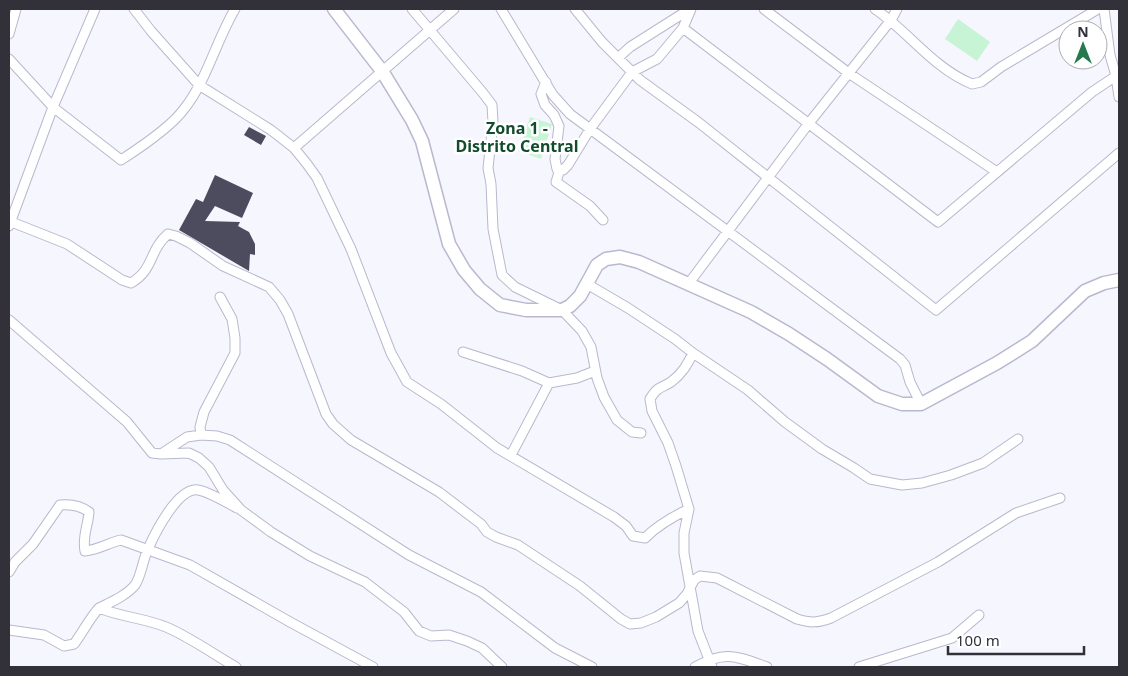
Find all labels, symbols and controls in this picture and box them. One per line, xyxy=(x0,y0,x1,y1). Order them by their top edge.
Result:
north arrow xyxy=(1058,20,1108,70)
text: N xyxy=(1077,22,1089,41)
district label: Zona 1 - Distrito Central xyxy=(456,117,578,157)
scale bar xyxy=(948,624,1084,656)
text: 100 m xyxy=(956,630,1000,650)

